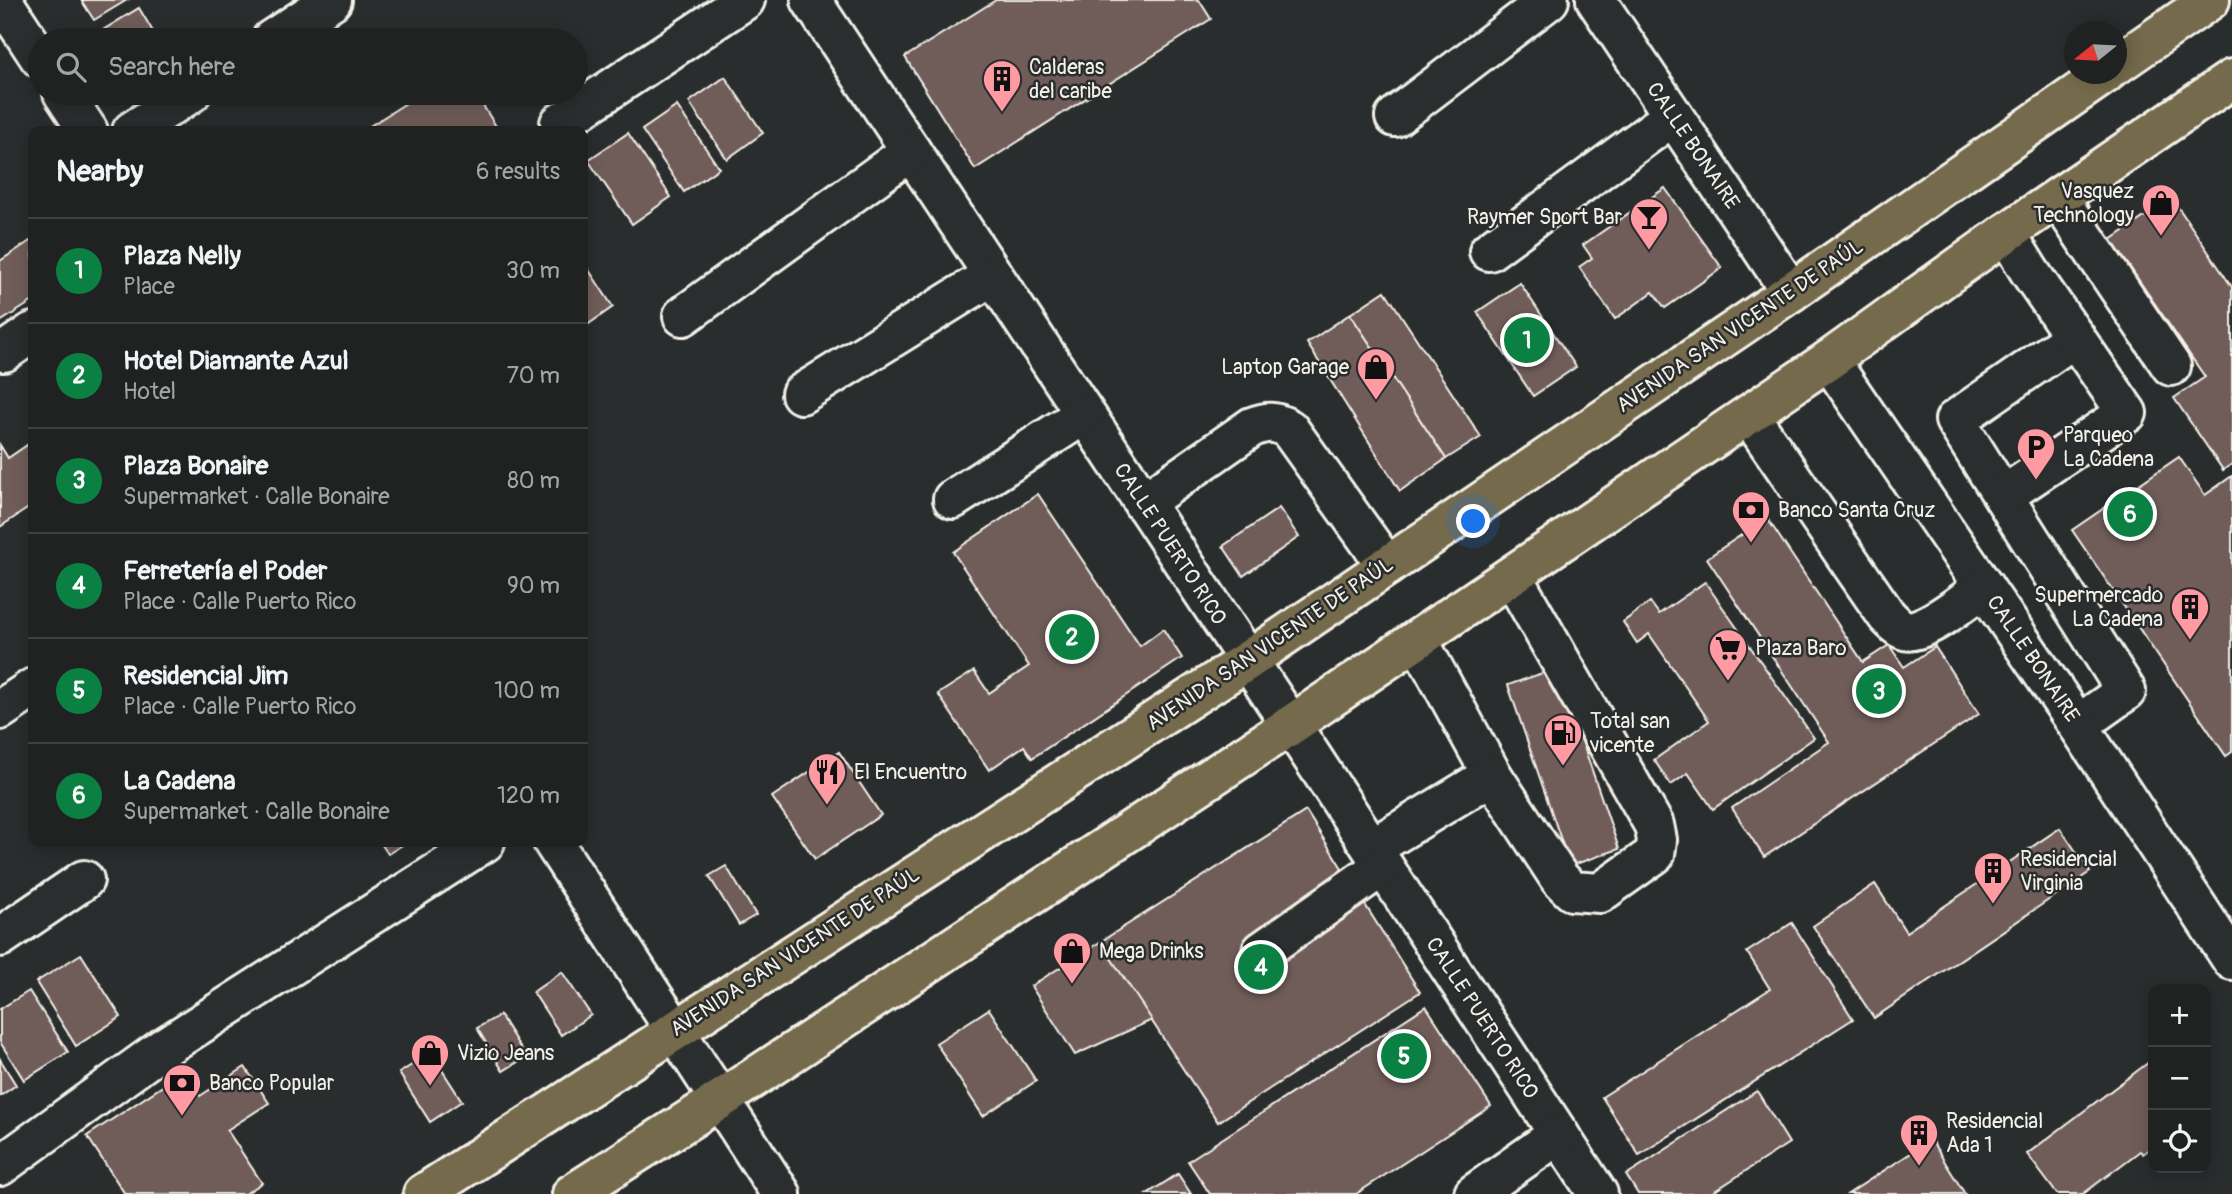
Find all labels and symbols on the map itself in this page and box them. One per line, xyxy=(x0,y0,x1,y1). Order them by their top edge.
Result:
north arrow xyxy=(2064,21,2127,84)
place label: Calderas del caribe xyxy=(1029,54,1112,105)
building icon: Calderas del caribe xyxy=(981,58,1023,113)
street label: CALLE BONAIRE xyxy=(1640,77,1746,215)
place label: Vasquez Technology xyxy=(2033,178,2134,229)
shop icon: Vasquez Technology xyxy=(2140,182,2182,237)
bar icon: Raymer Sport Bar xyxy=(1628,196,1670,251)
place label: Raymer Sport Bar xyxy=(1467,204,1622,231)
street label: AVENIDA SAN VICENTE DE PAÚL xyxy=(1611,233,1869,419)
pin: 1 xyxy=(1504,314,1550,366)
shop icon: Laptop Garage xyxy=(1355,346,1397,401)
place label: Laptop Garage xyxy=(1221,354,1350,381)
place label: Parqueo La Cadena xyxy=(2063,422,2154,473)
parking icon: Parqueo La Cadena xyxy=(2015,426,2057,481)
street label: CALLE PUERTO RICO xyxy=(1108,458,1232,630)
pin: 6 xyxy=(2107,488,2153,540)
bank icon: Banco Santa Cruz xyxy=(1730,489,1772,544)
place label: Banco Santa Cruz xyxy=(1778,497,1935,524)
your location xyxy=(1456,504,1490,538)
street label: AVENIDA SAN VICENTE DE PAÚL xyxy=(1141,551,1399,737)
place label: Supermercado La Cadena xyxy=(2034,582,2163,633)
building icon: Supermercado La Cadena xyxy=(2169,586,2211,641)
street label: CALLE BONAIRE xyxy=(1980,590,2086,728)
pin: 2 xyxy=(1049,611,1095,663)
supermarket icon: Plaza Baro xyxy=(1707,627,1749,682)
place label: Plaza Baro xyxy=(1755,635,1847,662)
pin: 3 xyxy=(1856,665,1902,717)
place label: Total san vicente xyxy=(1589,708,1670,759)
fuel station icon: Total san vicente xyxy=(1542,712,1584,767)
restaurant icon: El Encuentro xyxy=(806,751,848,806)
place label: El Encuentro xyxy=(854,759,967,786)
place label: Residencial Virginia xyxy=(2020,846,2117,897)
building icon: Residencial Virginia xyxy=(1972,850,2014,905)
street label: AVENIDA SAN VICENTE DE PAÚL xyxy=(665,861,925,1043)
shop icon: Mega Drinks xyxy=(1051,930,1093,985)
street label: CALLE PUERTO RICO xyxy=(1420,932,1544,1104)
place label: Mega Drinks xyxy=(1099,938,1204,965)
pin: 4 xyxy=(1238,941,1284,993)
pin: 5 xyxy=(1381,1030,1427,1082)
shop icon: Vizio Jeans xyxy=(409,1032,451,1087)
place label: Vizio Jeans xyxy=(457,1040,555,1067)
bank icon: Banco Popular xyxy=(161,1062,203,1117)
place label: Banco Popular xyxy=(209,1070,335,1097)
place label: Residencial Ada 1 xyxy=(1946,1108,2043,1159)
building icon: Residencial Ada 1 xyxy=(1898,1112,1940,1167)

